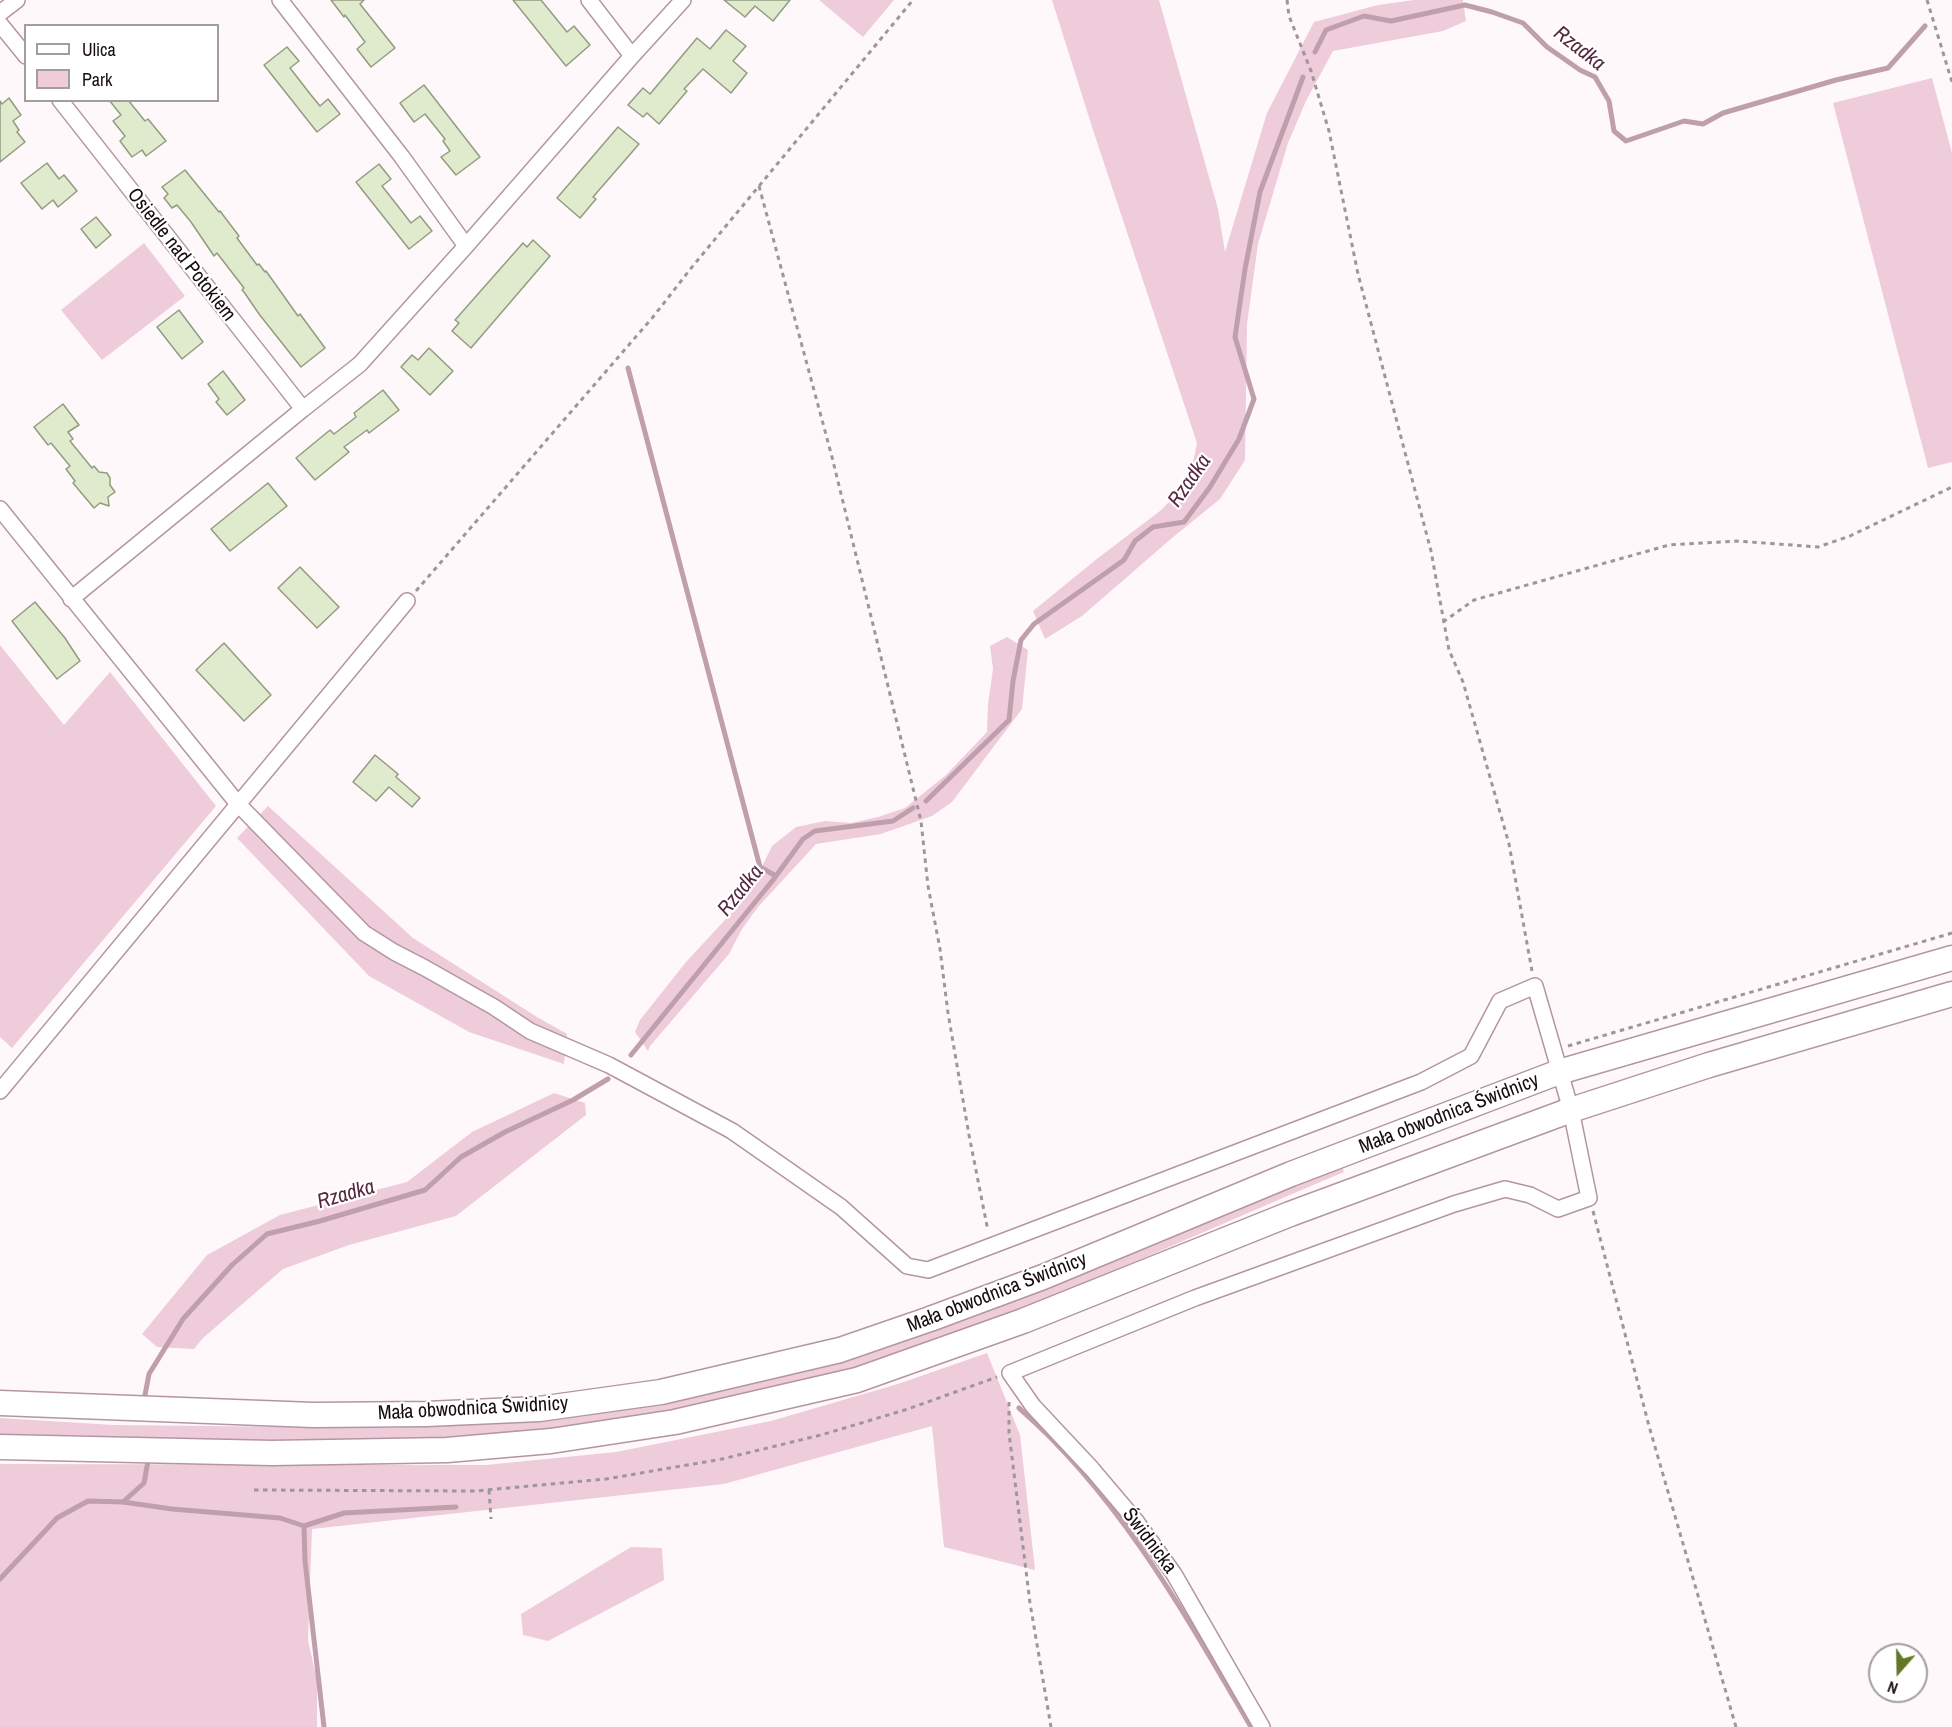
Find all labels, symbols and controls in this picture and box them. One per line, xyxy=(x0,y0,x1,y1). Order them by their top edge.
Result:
water label: Rzadka xyxy=(1548,21,1610,77)
legend xyxy=(24,24,219,102)
text: Ulica xyxy=(82,37,116,62)
text: Park xyxy=(82,67,112,92)
street label: Osiedle nad Potokiem xyxy=(122,184,240,326)
water label: Rzadka xyxy=(1163,450,1217,512)
water label: Rzadka xyxy=(713,860,769,922)
street label: Mała obwodnica Świdnicy xyxy=(1356,1069,1542,1159)
water label: Rzadka xyxy=(314,1175,378,1215)
street label: Mała obwodnica Świdnicy xyxy=(904,1248,1090,1338)
street label: Mała obwodnica Świdnicy xyxy=(377,1392,569,1426)
street label: Świdnicka xyxy=(1117,1504,1181,1578)
north arrow xyxy=(1868,1643,1928,1703)
text: N xyxy=(1884,1676,1901,1700)

